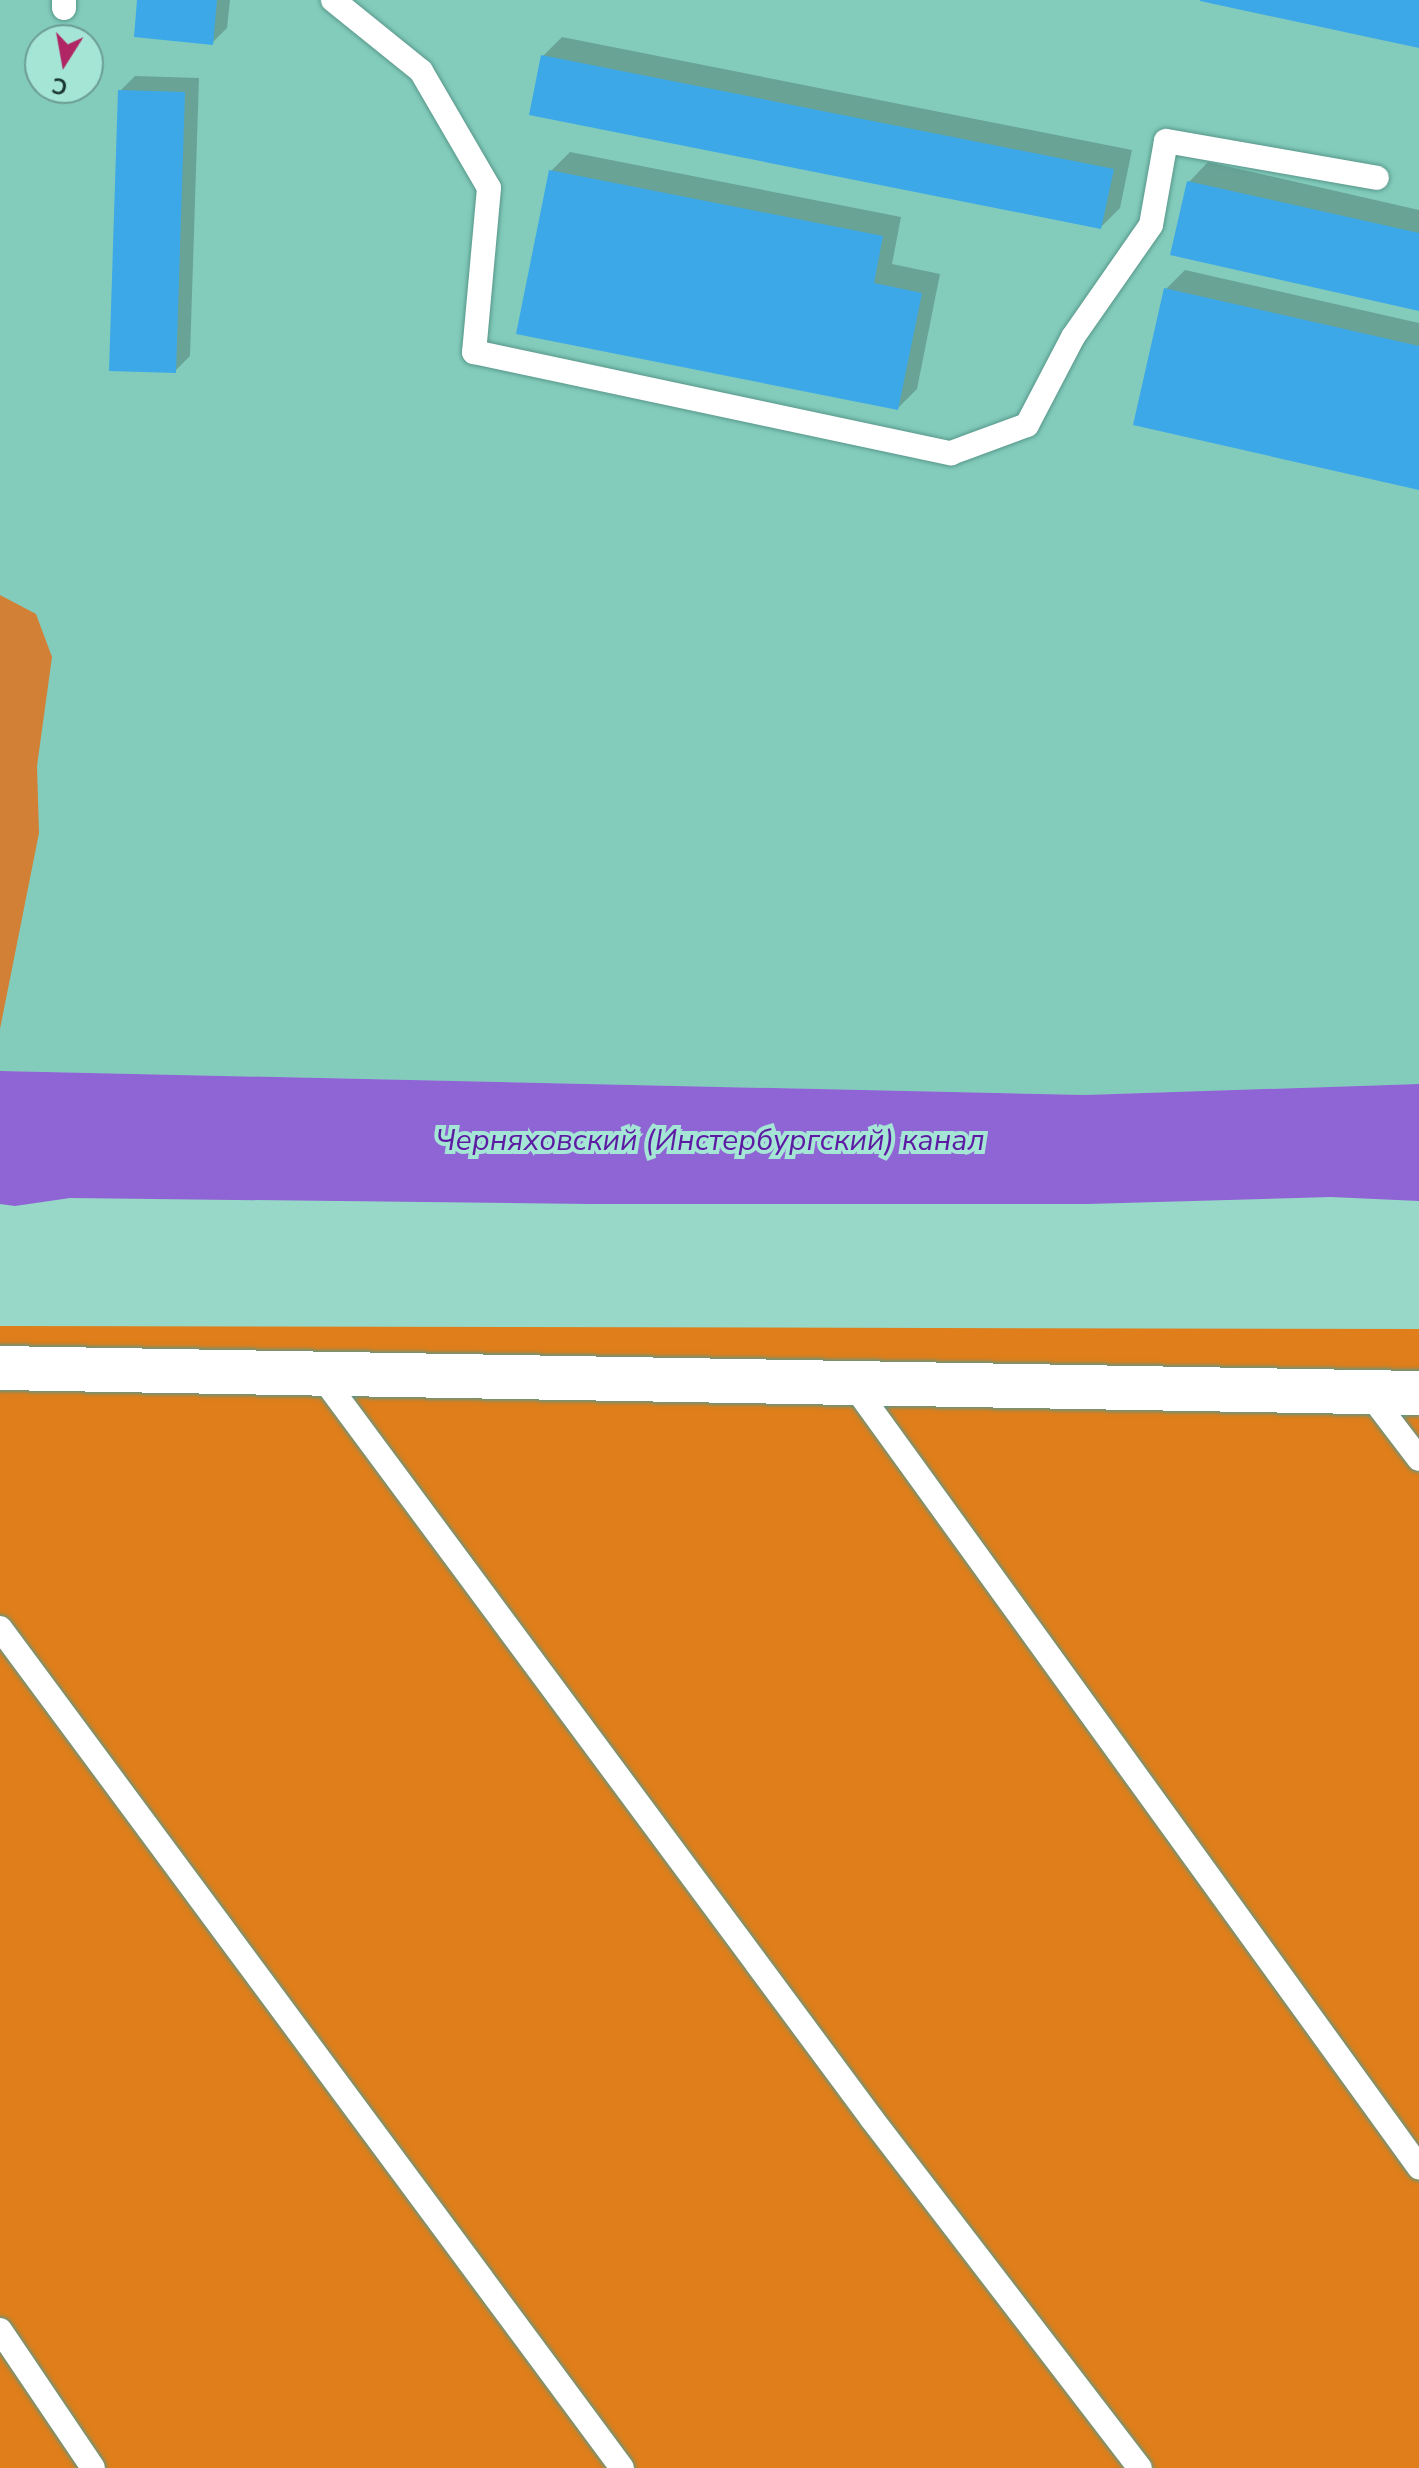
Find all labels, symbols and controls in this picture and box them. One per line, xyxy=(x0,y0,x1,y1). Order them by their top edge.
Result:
north arrow xyxy=(24,24,104,104)
text: С xyxy=(50,69,70,102)
water label: Черняховский (Инстербургский) канал xyxy=(435,1123,985,1159)

